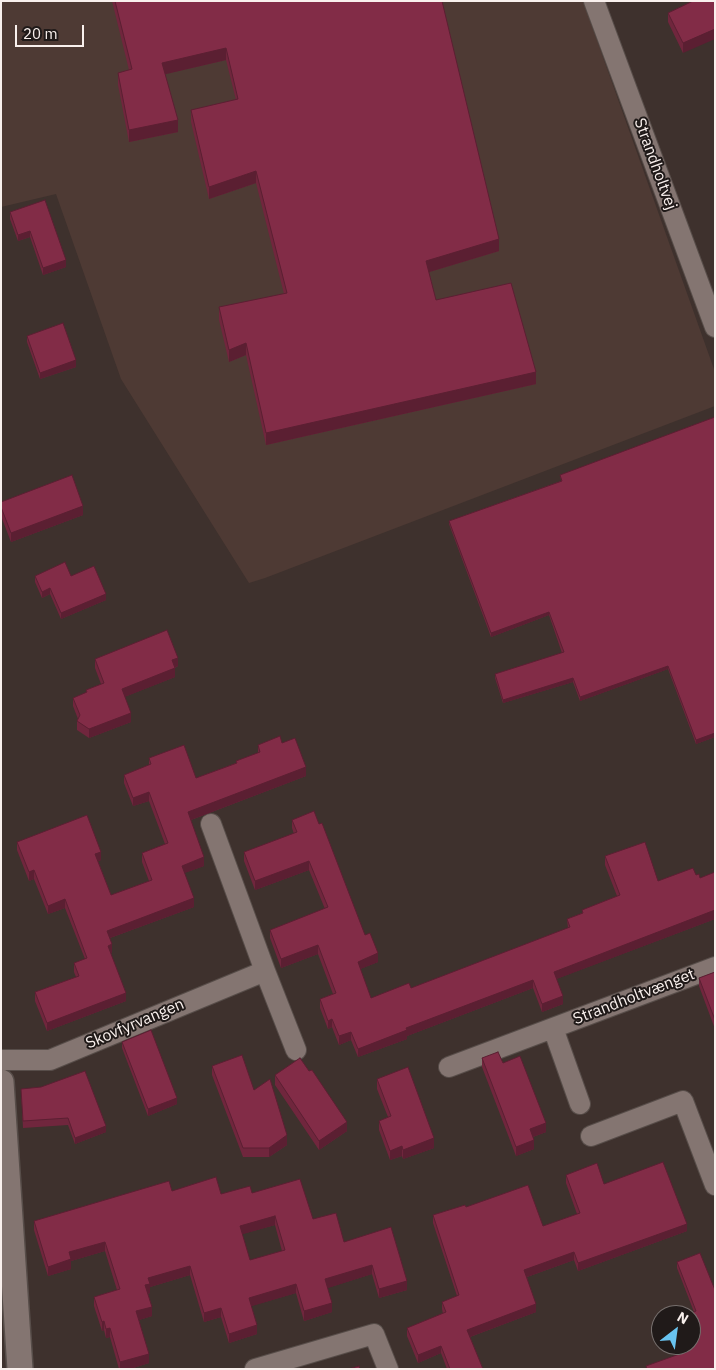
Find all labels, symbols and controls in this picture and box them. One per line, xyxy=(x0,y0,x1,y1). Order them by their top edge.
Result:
scale bar xyxy=(18,15,86,47)
text: 20 m xyxy=(23,24,58,43)
street label: Strandholtvej xyxy=(630,116,680,212)
street label: Strandholtvænget xyxy=(570,965,698,1029)
street label: Skovfyrvangen xyxy=(83,995,187,1053)
north arrow xyxy=(651,1305,701,1355)
text: N xyxy=(674,1308,692,1328)

